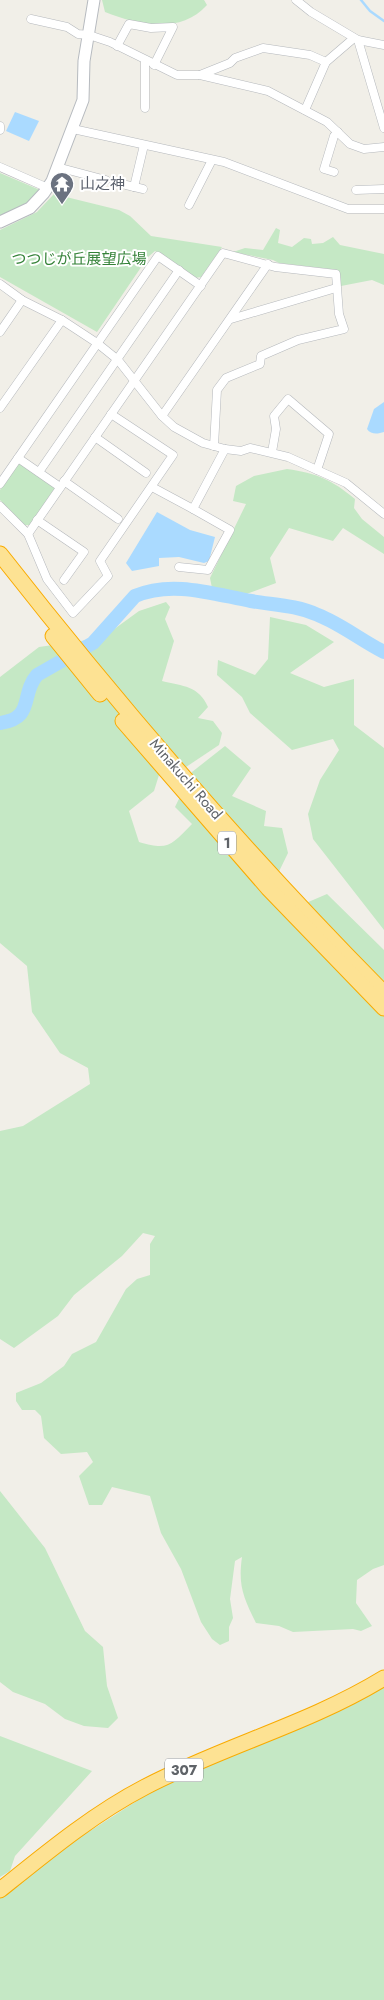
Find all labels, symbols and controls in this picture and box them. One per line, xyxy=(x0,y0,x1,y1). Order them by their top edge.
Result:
temple icon: 山之神 xyxy=(49,171,75,205)
place label: 山之神 xyxy=(80,173,125,195)
park label: つつじが丘展望広場 xyxy=(11,248,147,270)
street label: Minakuchi Road xyxy=(144,734,228,824)
road number: 1 xyxy=(218,831,236,854)
road number: 307 xyxy=(165,1758,203,1782)

